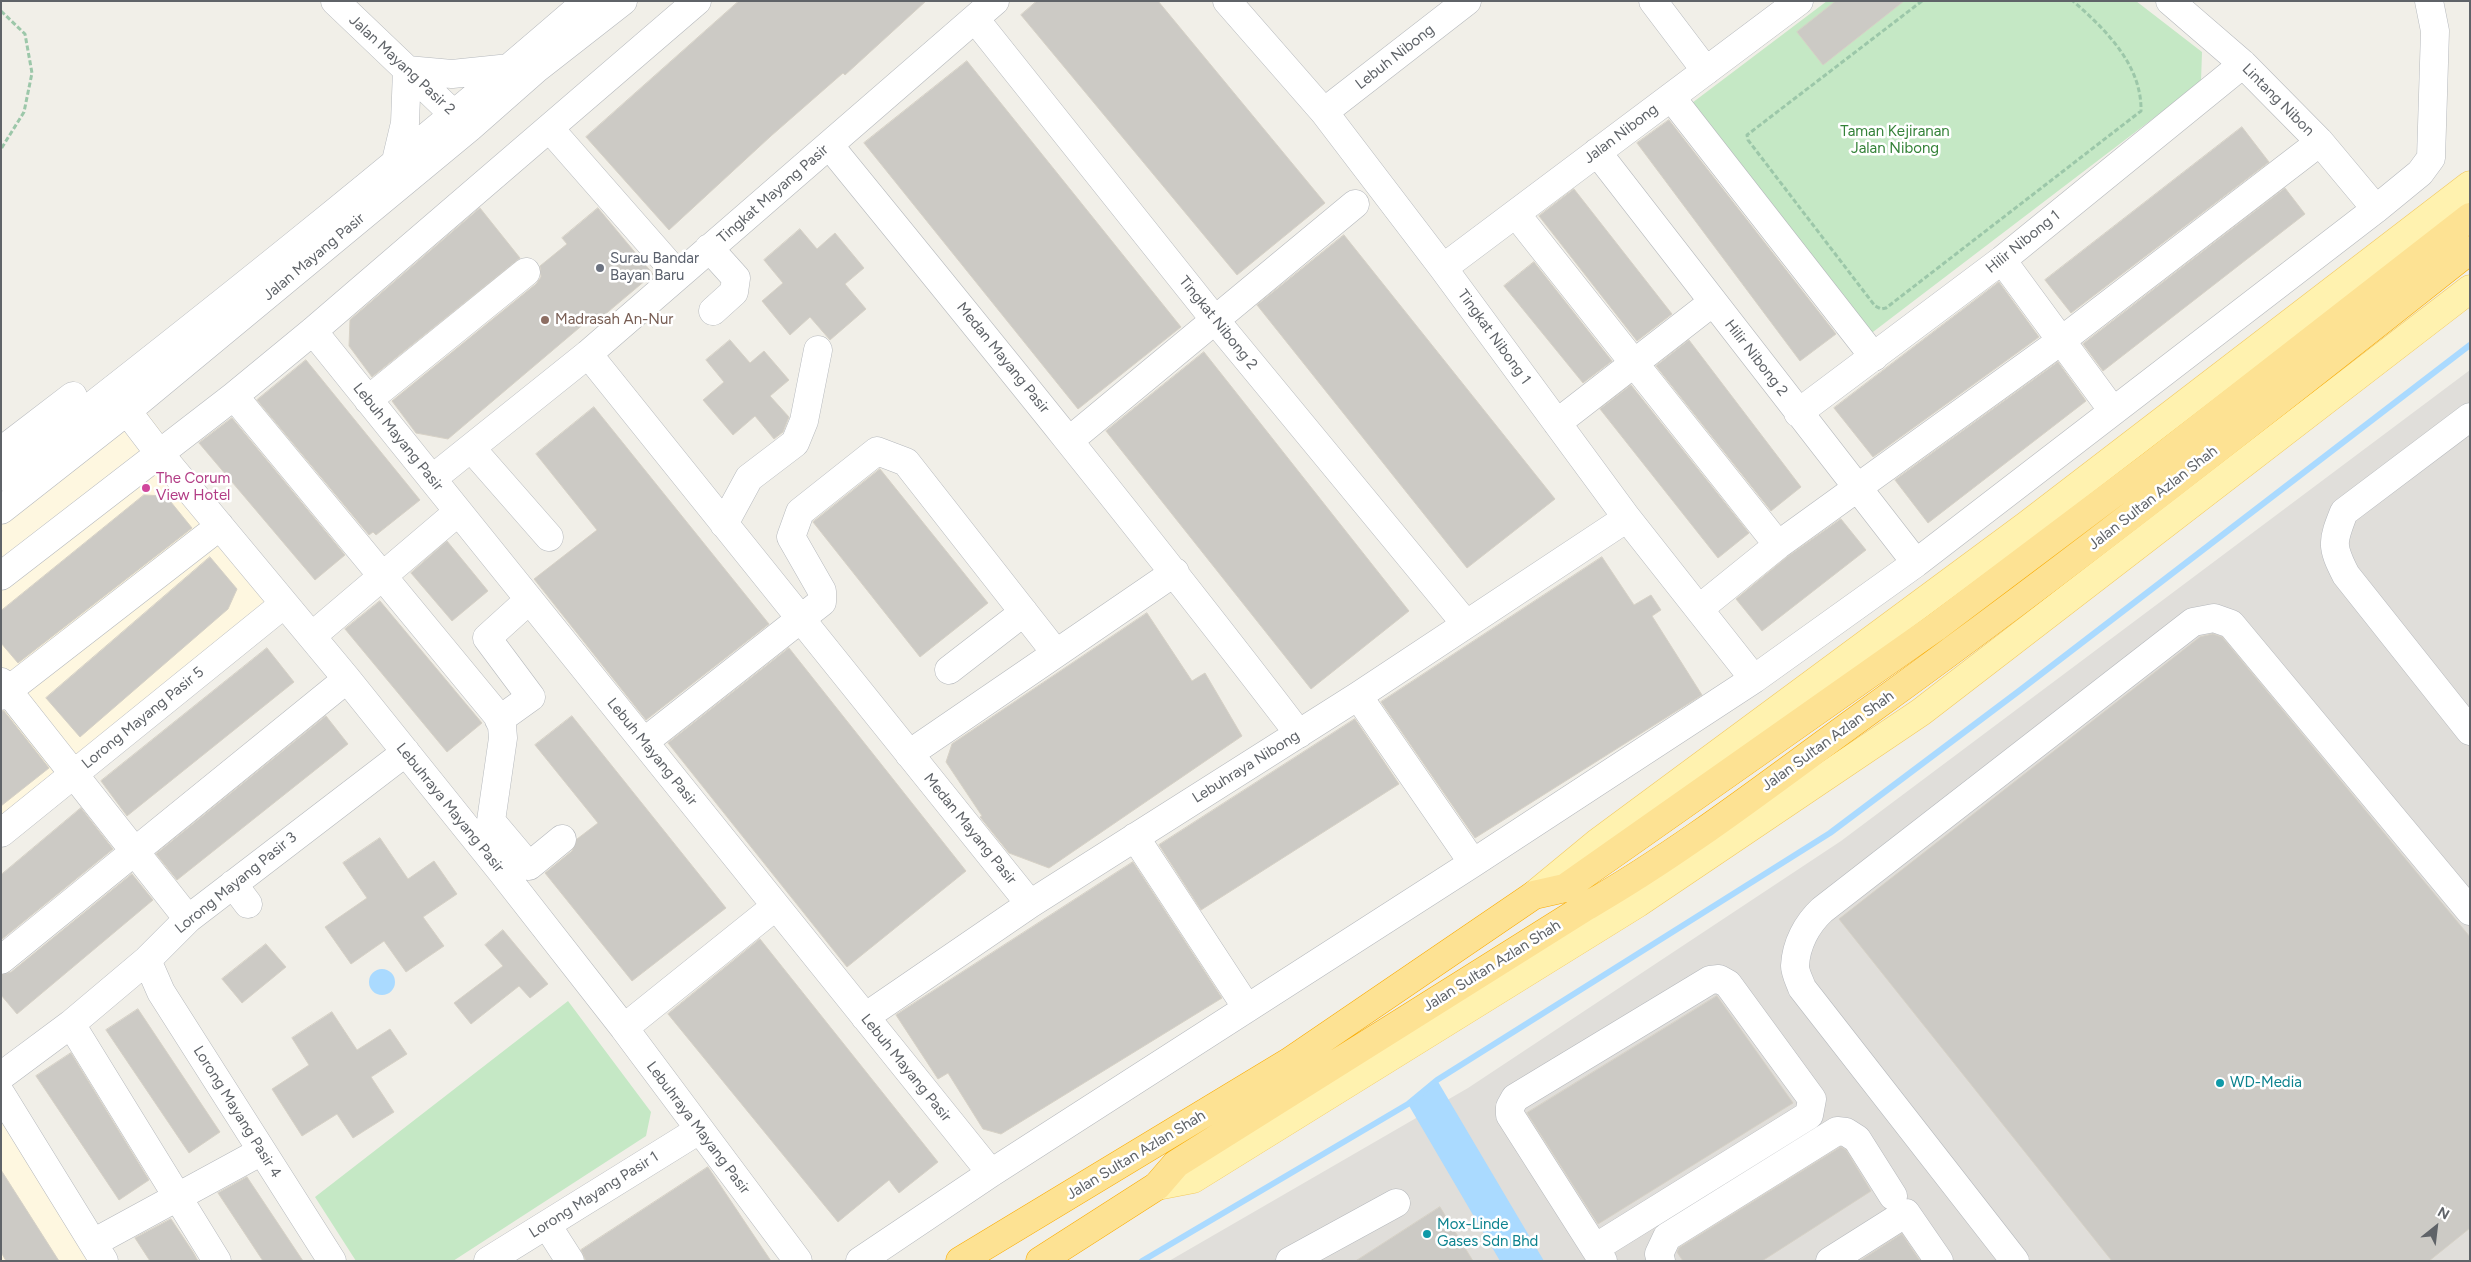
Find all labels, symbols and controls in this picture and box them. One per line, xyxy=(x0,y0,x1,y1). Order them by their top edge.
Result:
street label: Jalan Mayang Pasir 2 xyxy=(345,11,459,119)
street label: Lebuh Nibong xyxy=(1352,21,1438,93)
street label: Lintang Nibon xyxy=(2238,60,2318,140)
street label: Jalan Nibong xyxy=(1580,100,1662,168)
park label: Taman Kejiranan Jalan Nibong xyxy=(1840,123,1950,158)
street label: Tingkat Mayang Pasir xyxy=(714,141,832,247)
street label: Hilir Nibong 1 xyxy=(1982,207,2064,277)
street label: Jalan Mayang Pasir xyxy=(260,209,368,305)
place label: Surau Bandar Bayan Baru xyxy=(610,250,699,285)
marker: Surau Bandar Bayan Baru xyxy=(594,262,606,274)
street label: Tingkat Nibong 2 xyxy=(1175,273,1261,373)
street label: Tingkat Nibong 1 xyxy=(1454,286,1534,388)
street label: Medan Mayang Pasir xyxy=(953,299,1053,417)
place label: Madrasah An-Nur xyxy=(555,311,673,329)
marker: Madrasah An-Nur xyxy=(539,314,551,326)
street label: Hilir Nibong 2 xyxy=(1721,316,1791,400)
street label: Lebuh Mayang Pasir xyxy=(349,379,447,495)
street label: Jalan Sultan Azlan Shah xyxy=(2085,442,2221,554)
place label: The Corum View Hotel xyxy=(156,470,230,505)
marker: The Corum View Hotel xyxy=(140,482,152,494)
street label: Lorong Mayang Pasir 5 xyxy=(78,663,208,773)
street label: Jalan Sultan Azlan Shah xyxy=(1758,687,1898,795)
street label: Lebuh Mayang Pasir xyxy=(603,694,701,810)
street label: Lebuhraya Nibong xyxy=(1189,727,1303,807)
street label: Lebuhraya Mayang Pasir xyxy=(392,740,508,876)
street label: Medan Mayang Pasir xyxy=(920,770,1020,888)
street label: Lorong Mayang Pasir 3 xyxy=(172,828,300,938)
street label: Jalan Sultan Azlan Shah xyxy=(1420,916,1564,1016)
street label: Lebuh Mayang Pasir xyxy=(857,1010,955,1126)
street label: Lorong Mayang Pasir 4 xyxy=(189,1043,285,1181)
street label: Lebuhraya Mayang Pasir xyxy=(642,1058,754,1198)
place label: WD-Media xyxy=(2230,1074,2302,1092)
marker: WD-Media xyxy=(2214,1077,2226,1089)
street label: Jalan Sultan Azlan Shah xyxy=(1063,1106,1209,1204)
street label: Lorong Mayang Pasir 1 xyxy=(526,1148,662,1242)
north arrow xyxy=(2411,1202,2461,1252)
text: N xyxy=(2435,1203,2452,1223)
place label: Mox-Linde Gases Sdn Bhd xyxy=(1437,1216,1538,1251)
marker: Mox-Linde Gases Sdn Bhd xyxy=(1421,1228,1433,1240)

